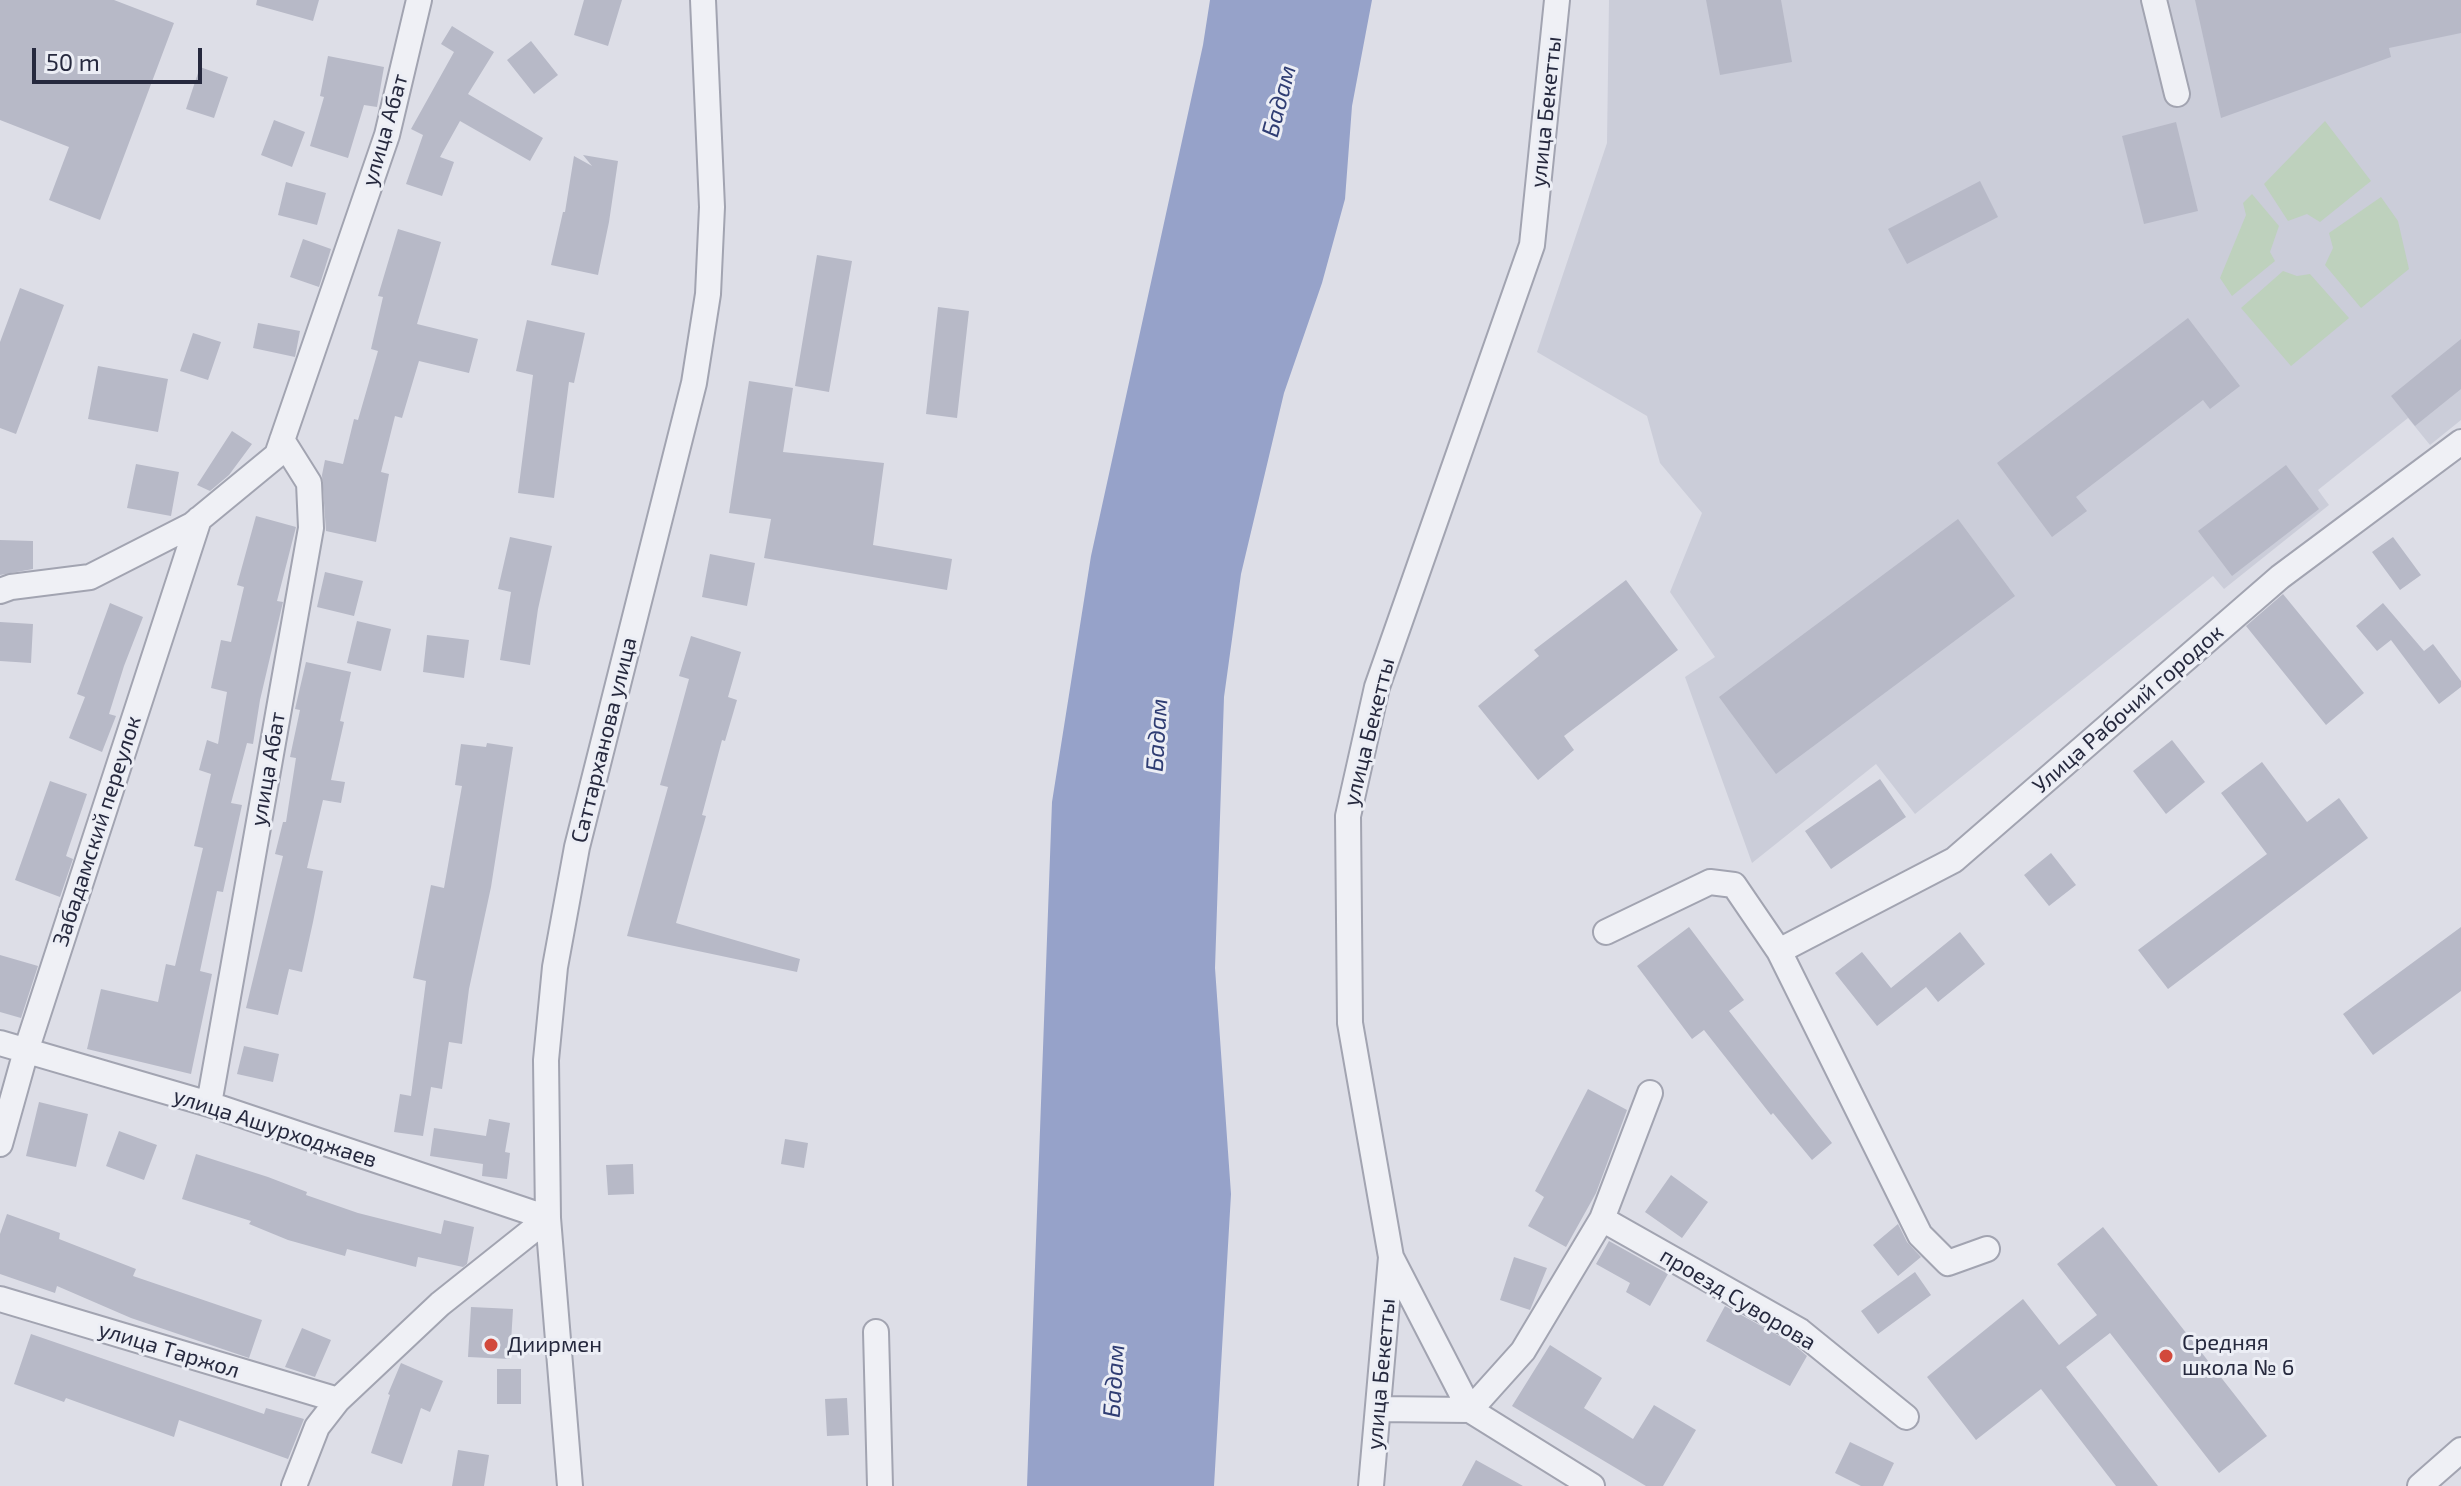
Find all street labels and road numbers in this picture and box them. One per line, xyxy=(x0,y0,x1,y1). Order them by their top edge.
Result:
street label: улица Бекетты xyxy=(1525,35,1567,189)
street label: улица Абат xyxy=(356,71,414,189)
street label: Улица Рабочий городок xyxy=(2027,619,2229,799)
street label: Саттарханова улица xyxy=(566,634,642,846)
street label: улица Бекетты xyxy=(1338,655,1400,809)
street label: улица Абат xyxy=(245,710,291,828)
street label: Забадамский переулок xyxy=(47,712,147,950)
street label: улица Ашурходжаев xyxy=(170,1083,380,1173)
street label: проезд Суворова xyxy=(1655,1242,1821,1356)
street label: улица Бекетты xyxy=(1361,1297,1401,1451)
street label: улица Таржол xyxy=(95,1316,243,1384)

